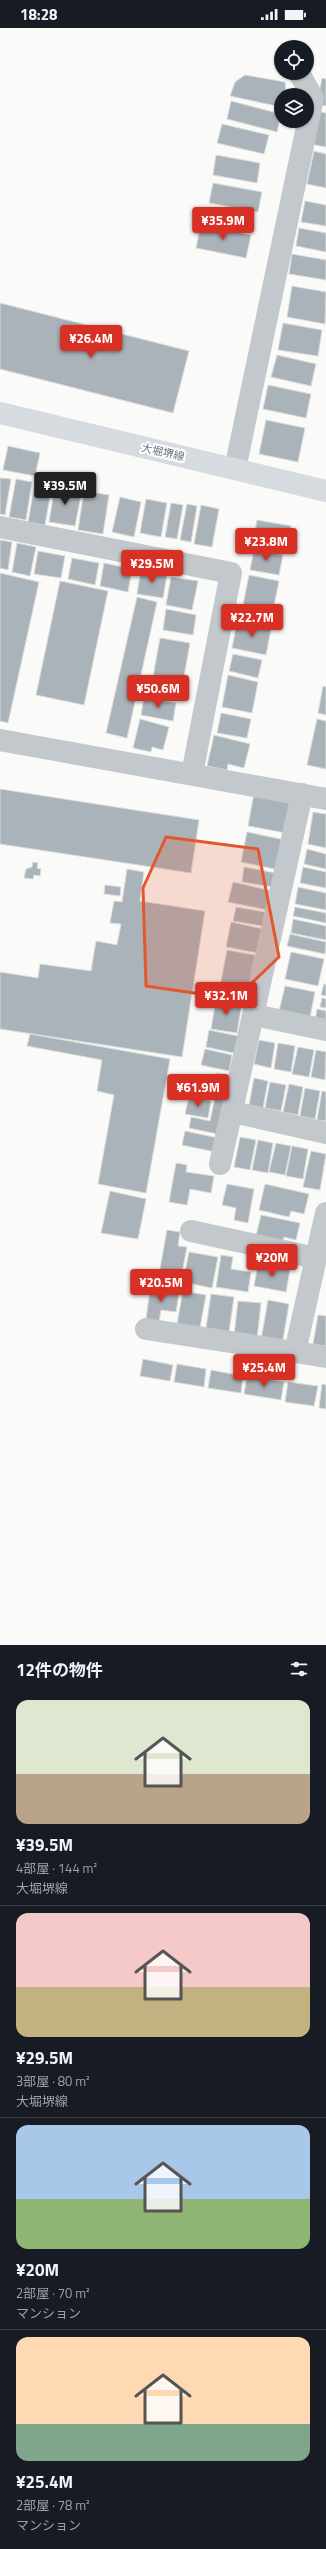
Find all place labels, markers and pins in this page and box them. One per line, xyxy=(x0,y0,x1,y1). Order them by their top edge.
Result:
pin: ¥35.9M xyxy=(190,207,256,241)
pin: ¥26.4M xyxy=(58,325,124,359)
pin: ¥39.5M xyxy=(32,472,98,506)
pin: ¥23.8M xyxy=(233,528,299,562)
pin: ¥29.5M xyxy=(119,550,185,584)
pin: ¥22.7M xyxy=(219,604,285,638)
pin: ¥50.6M xyxy=(125,675,191,709)
pin: ¥32.1M xyxy=(193,982,259,1016)
pin: ¥61.9M xyxy=(165,1074,231,1108)
pin: ¥20M xyxy=(248,1244,296,1278)
pin: ¥20.5M xyxy=(128,1269,194,1303)
pin: ¥25.4M xyxy=(231,1354,297,1388)

